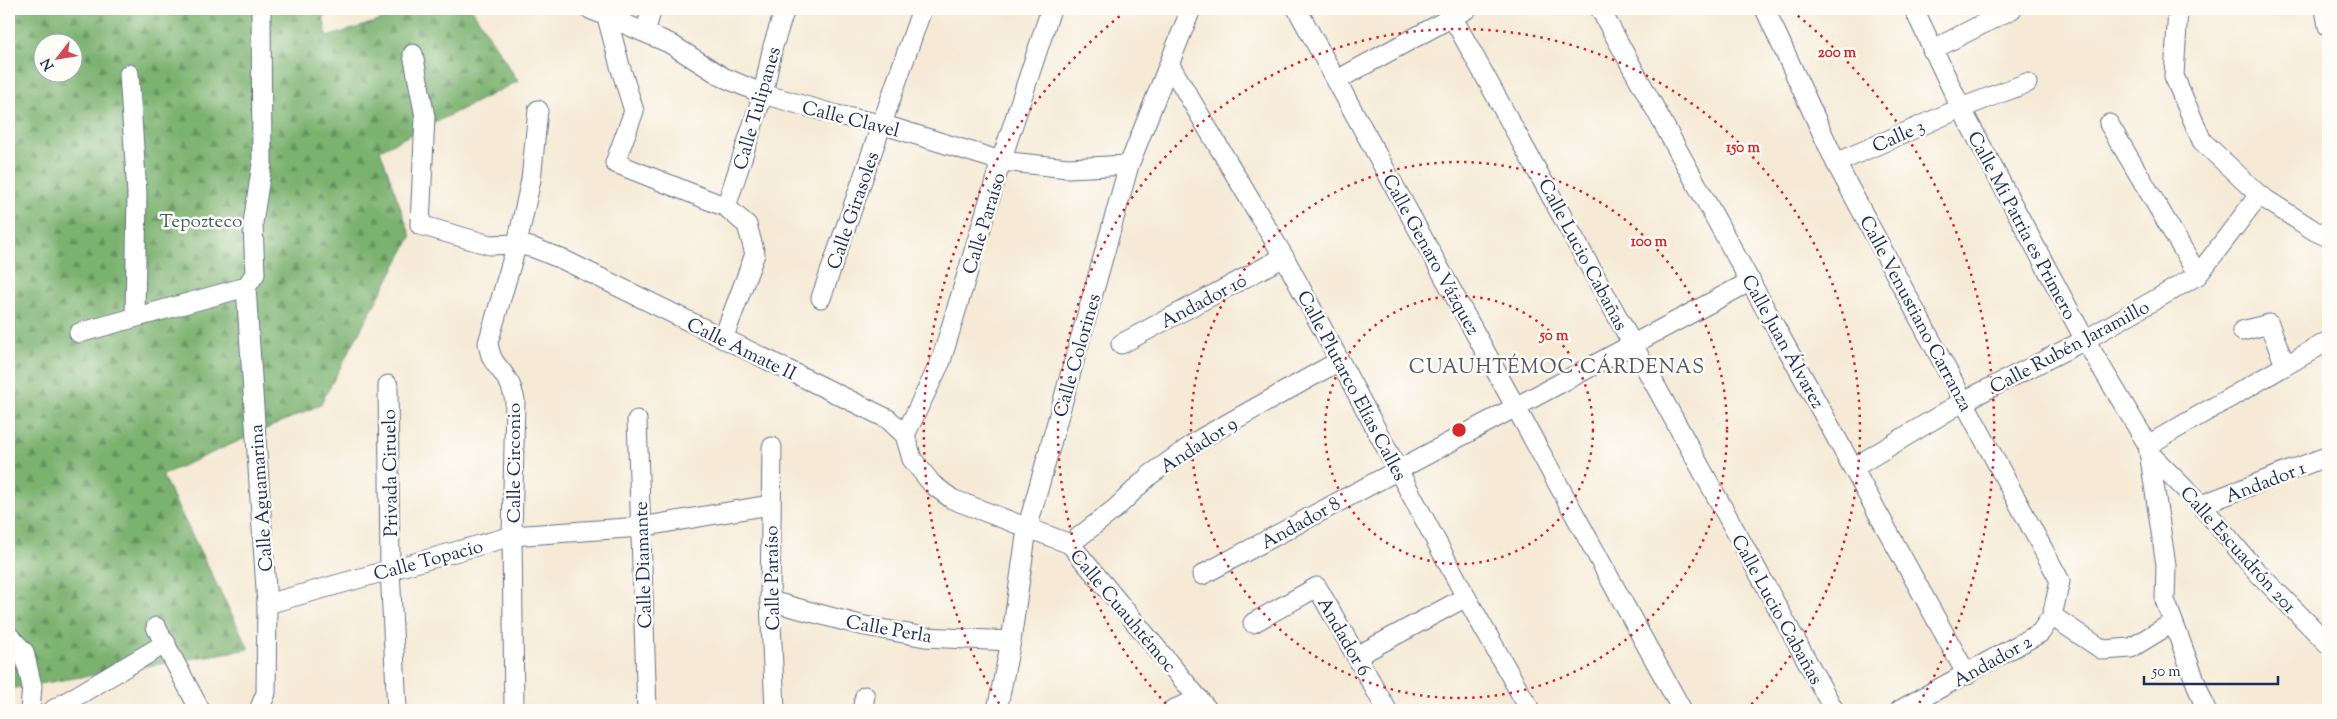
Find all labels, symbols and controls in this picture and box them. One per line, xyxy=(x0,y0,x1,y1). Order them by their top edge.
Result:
north arrow xyxy=(32,32,82,82)
text: 200 m xyxy=(1818,43,1857,64)
street label: Calle Tulipanes xyxy=(728,44,789,173)
text: N xyxy=(37,54,60,74)
street label: Calle Clavel xyxy=(799,95,902,146)
street label: Calle 3 xyxy=(1868,114,1930,161)
street label: Calle Mi Patria es Primero xyxy=(1960,127,2082,325)
text: 150 m xyxy=(1726,138,1760,159)
street label: Calle Girasoles xyxy=(822,148,887,273)
street label: Calle Paraíso xyxy=(957,169,1014,278)
street label: Calle Genaro Vázquez xyxy=(1374,170,1485,341)
street label: Calle Lucio Cabañas xyxy=(1530,175,1633,336)
park label: Tepozteco xyxy=(160,209,242,236)
street label: Calle Venustiano Carranza xyxy=(1852,211,1978,417)
text: 100 m xyxy=(1631,232,1668,253)
street label: Andador 10 xyxy=(1156,268,1252,336)
street label: Calle Juan Álvarez xyxy=(1734,270,1830,414)
street label: Calle Plutarco Elías Calles xyxy=(1289,286,1412,486)
street label: Calle Colorines xyxy=(1048,291,1109,421)
street label: Calle Rubén Jaramillo xyxy=(1986,295,2155,402)
street label: Calle Amate II xyxy=(682,312,800,388)
text: 50 m xyxy=(1539,326,1569,347)
district label: CUAUHTÉMOC CÁRDENAS xyxy=(1409,353,1705,383)
street label: Calle Circonio xyxy=(502,403,529,523)
street label: Privada Ciruelo xyxy=(377,409,406,537)
street label: Andador 9 xyxy=(1156,411,1243,481)
centre of rings xyxy=(1450,421,1468,439)
street label: Calle Aguamarina xyxy=(244,423,281,573)
street label: Andador 1 xyxy=(2222,455,2311,511)
street label: Calle Escuadrón 201 xyxy=(2173,481,2302,621)
street label: Andador 8 xyxy=(1256,491,1346,557)
street label: Calle Diamante xyxy=(629,501,660,629)
street label: Calle Paraíso xyxy=(759,525,788,631)
street label: Calle Lucio Cabañas xyxy=(1723,530,1828,690)
street label: Calle Topacio xyxy=(371,534,486,589)
street label: Calle Cuauhtémoc xyxy=(1062,544,1182,679)
street label: Andador 6 xyxy=(1309,593,1376,682)
street label: Calle Perla xyxy=(843,610,934,651)
street label: Andador 2 xyxy=(1949,629,2038,695)
scale bar xyxy=(2144,654,2278,686)
text: 50 m xyxy=(2151,662,2181,683)

